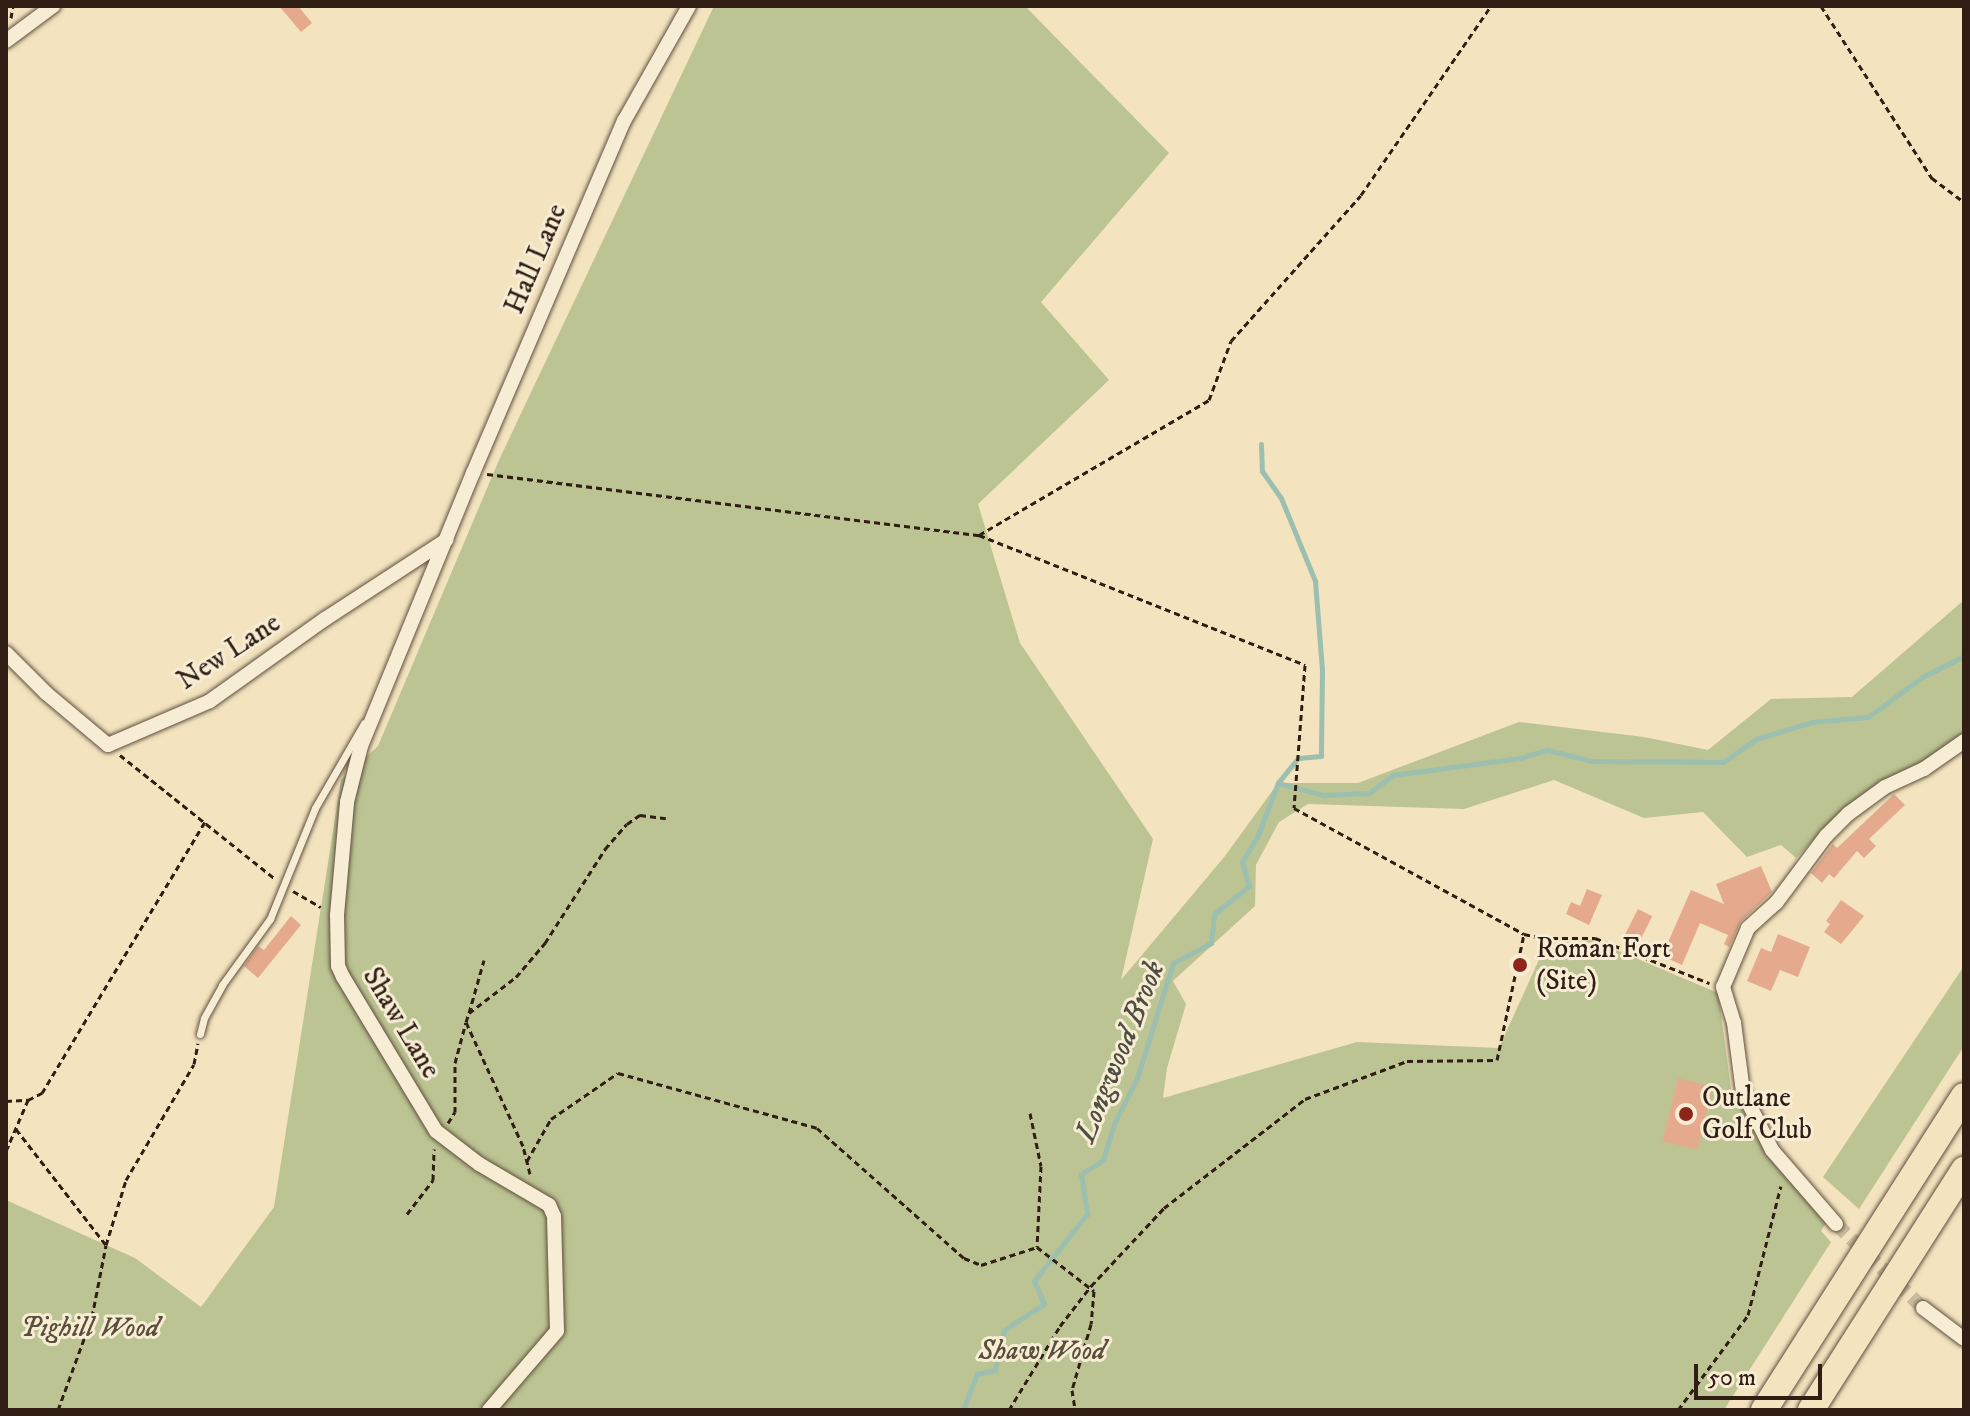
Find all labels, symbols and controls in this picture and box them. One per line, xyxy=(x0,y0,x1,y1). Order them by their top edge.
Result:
street label: Hall Lane xyxy=(498,199,574,319)
street label: New Lane xyxy=(171,606,287,698)
place label: Roman Fort (Site) xyxy=(1536,932,1671,998)
water label: Longwood Brook xyxy=(1068,956,1174,1148)
marker: Roman Fort (Site) xyxy=(1511,956,1529,974)
street label: Shaw Lane xyxy=(355,962,447,1084)
place label: Outlane Golf Club xyxy=(1702,1081,1812,1147)
marker: Outlane Golf Club xyxy=(1677,1105,1695,1123)
park label: Pighill Wood xyxy=(21,1311,159,1345)
park label: Shaw Wood xyxy=(979,1334,1105,1368)
scale bar xyxy=(1698,1348,1826,1398)
text: 50 m xyxy=(1708,1363,1756,1393)

